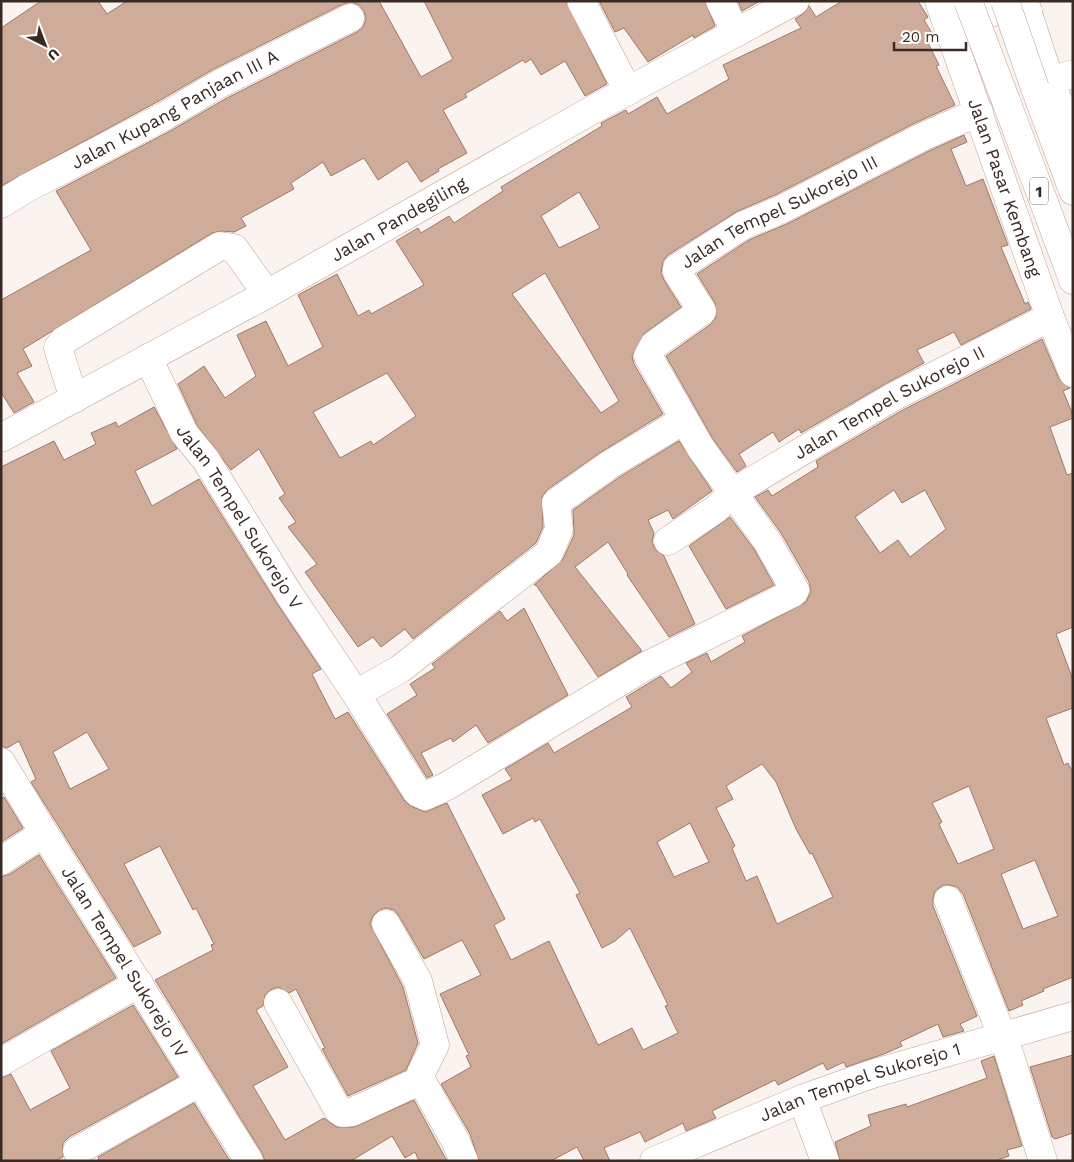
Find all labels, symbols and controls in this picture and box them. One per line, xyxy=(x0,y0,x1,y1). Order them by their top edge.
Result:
north arrow xyxy=(20,20,70,70)
scale bar xyxy=(894,20,966,52)
text: 20 m xyxy=(902,28,940,46)
text: U xyxy=(45,45,63,64)
street label: Jalan Kupang Panjaan III A xyxy=(68,45,282,173)
street label: Jalan Pasar Kembang xyxy=(964,96,1046,280)
street label: Jalan Tempel Sukorejo III xyxy=(677,151,881,273)
street label: Jalan Pandegiling xyxy=(327,172,471,266)
road number: 1 xyxy=(1030,178,1048,205)
street label: Jalan Tempel Sukorejo II xyxy=(790,341,988,463)
street label: Jalan Tempel Sukorejo V xyxy=(172,422,307,613)
street label: Jalan Tempel Sukorejo IV xyxy=(57,862,193,1061)
street label: Jalan Tempel Sukorejo 1 xyxy=(756,1038,963,1126)

